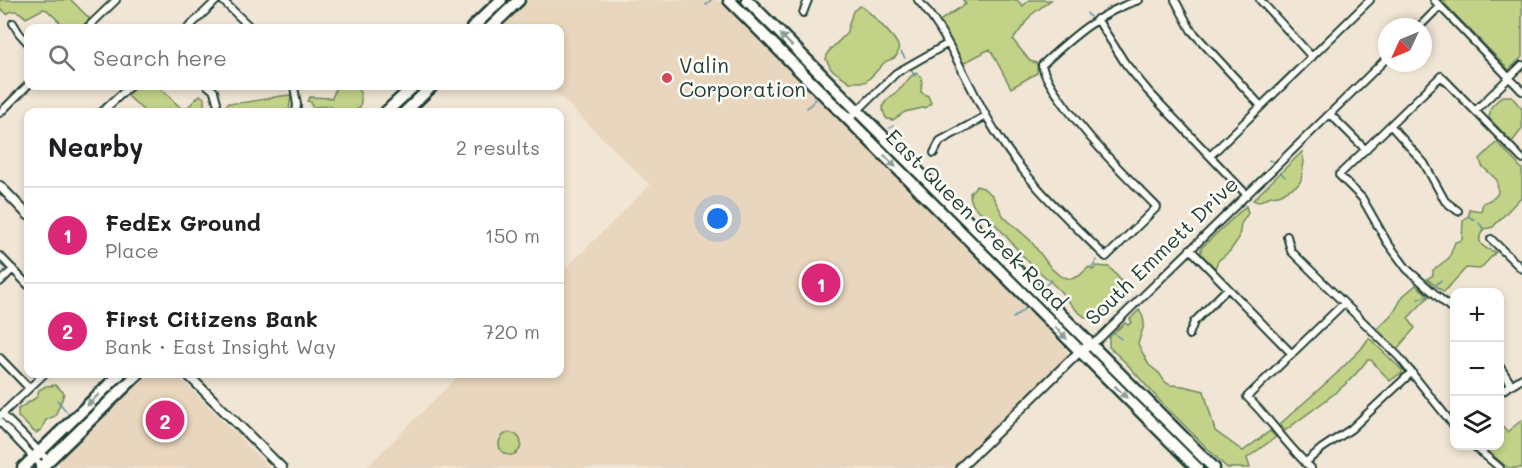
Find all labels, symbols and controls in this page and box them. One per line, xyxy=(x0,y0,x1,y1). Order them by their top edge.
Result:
north arrow xyxy=(1378,18,1432,72)
search box xyxy=(24,24,564,90)
one-way arrow xyxy=(780,33,794,47)
icon: search xyxy=(45,41,78,74)
text: Search here xyxy=(93,43,227,72)
place label: Valin Corporation xyxy=(679,51,806,102)
marker: Valin Corporation xyxy=(660,71,674,85)
street label: East Queen Creek Road xyxy=(881,123,1073,315)
text: Nearby xyxy=(48,130,143,164)
text: 2 results xyxy=(456,134,540,160)
one-way arrow xyxy=(882,154,896,168)
street label: South Emmett Drive xyxy=(1079,170,1243,330)
your location xyxy=(703,204,732,233)
text: FedEx Ground xyxy=(105,208,261,237)
text: 1 xyxy=(63,222,72,248)
text: 150 m xyxy=(485,222,540,248)
text: Place xyxy=(105,237,159,263)
pin: 1 xyxy=(802,260,840,306)
map controls xyxy=(1450,288,1504,450)
button: + xyxy=(1450,288,1504,342)
text: First Citizens Bank xyxy=(105,304,318,333)
text: 2 xyxy=(62,318,73,344)
text: 720 m xyxy=(483,318,540,344)
one-way arrow xyxy=(1054,325,1068,339)
text: Bank · East Insight Way xyxy=(105,333,336,359)
button: − xyxy=(1450,342,1504,396)
one-way arrow xyxy=(1114,385,1128,399)
one-way arrow xyxy=(86,393,101,407)
button: layers xyxy=(1450,396,1504,450)
pin: 2 xyxy=(146,398,184,442)

